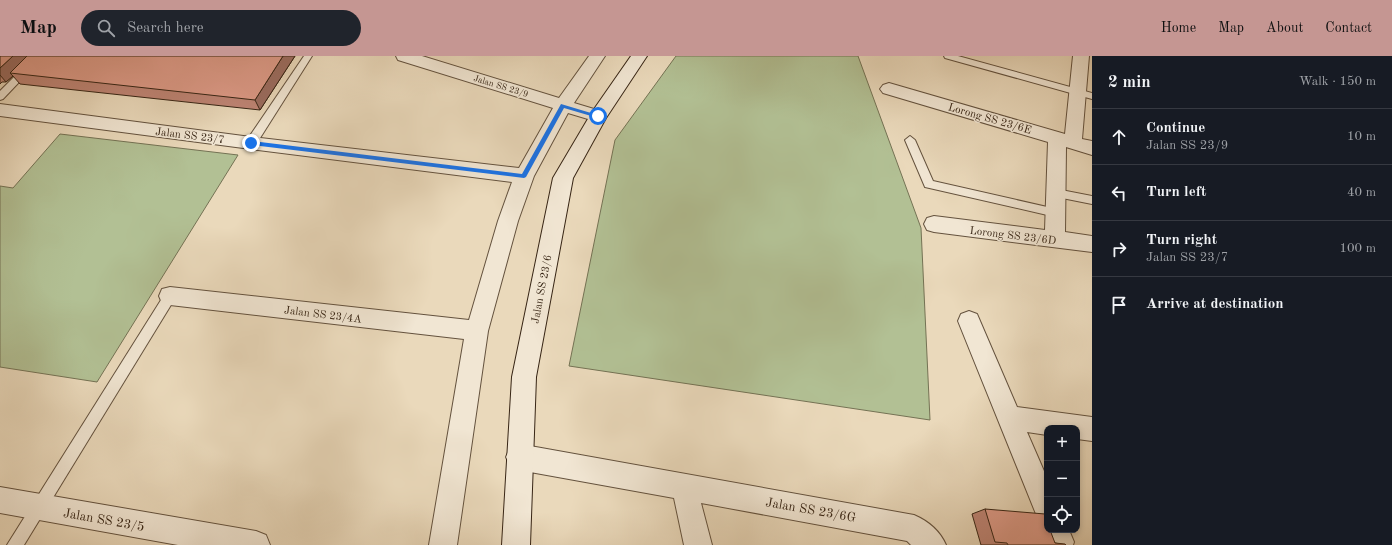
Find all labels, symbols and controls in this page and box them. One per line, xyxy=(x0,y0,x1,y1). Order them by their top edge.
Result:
search box xyxy=(81,10,361,46)
icon: search xyxy=(95,17,117,39)
text: Map xyxy=(20,19,57,38)
text: Search here xyxy=(127,21,204,36)
text: Home xyxy=(1161,21,1196,35)
text: Map xyxy=(1218,21,1244,35)
text: About xyxy=(1266,21,1303,35)
text: Contact xyxy=(1325,21,1372,35)
street label: Jalan SS 23/9 xyxy=(472,74,529,99)
text: 2 min xyxy=(1108,74,1151,91)
text: Walk · 150 m xyxy=(1299,75,1376,88)
street label: Lorong SS 23/6E xyxy=(947,102,1033,137)
route start xyxy=(589,107,607,125)
text: Continue xyxy=(1146,121,1205,136)
icon: ahead xyxy=(1108,126,1130,148)
street label: Jalan SS 23/7 xyxy=(155,127,225,146)
text: 10 m xyxy=(1347,130,1376,143)
route end xyxy=(242,134,260,152)
text: Jalan SS 23/9 xyxy=(1146,139,1228,152)
icon: left xyxy=(1108,182,1130,204)
text: Turn left xyxy=(1146,185,1206,200)
text: 40 m xyxy=(1347,186,1376,199)
street label: Lorong SS 23/6D xyxy=(969,226,1057,247)
text: Turn right xyxy=(1146,233,1217,248)
icon: right xyxy=(1108,238,1130,260)
text: 100 m xyxy=(1339,242,1376,255)
text: Jalan SS 23/7 xyxy=(1146,251,1228,264)
street label: Jalan SS 23/6 xyxy=(530,254,555,325)
icon: arrive xyxy=(1108,294,1130,316)
text: Arrive at destination xyxy=(1146,297,1284,312)
street label: Jalan SS 23/4A xyxy=(283,305,363,326)
map controls xyxy=(1044,425,1080,533)
button: + xyxy=(1044,425,1080,461)
button: − xyxy=(1044,461,1080,497)
street label: Jalan SS 23/6G xyxy=(764,496,857,525)
button: locate xyxy=(1044,497,1080,533)
street label: Jalan SS 23/5 xyxy=(62,507,145,534)

